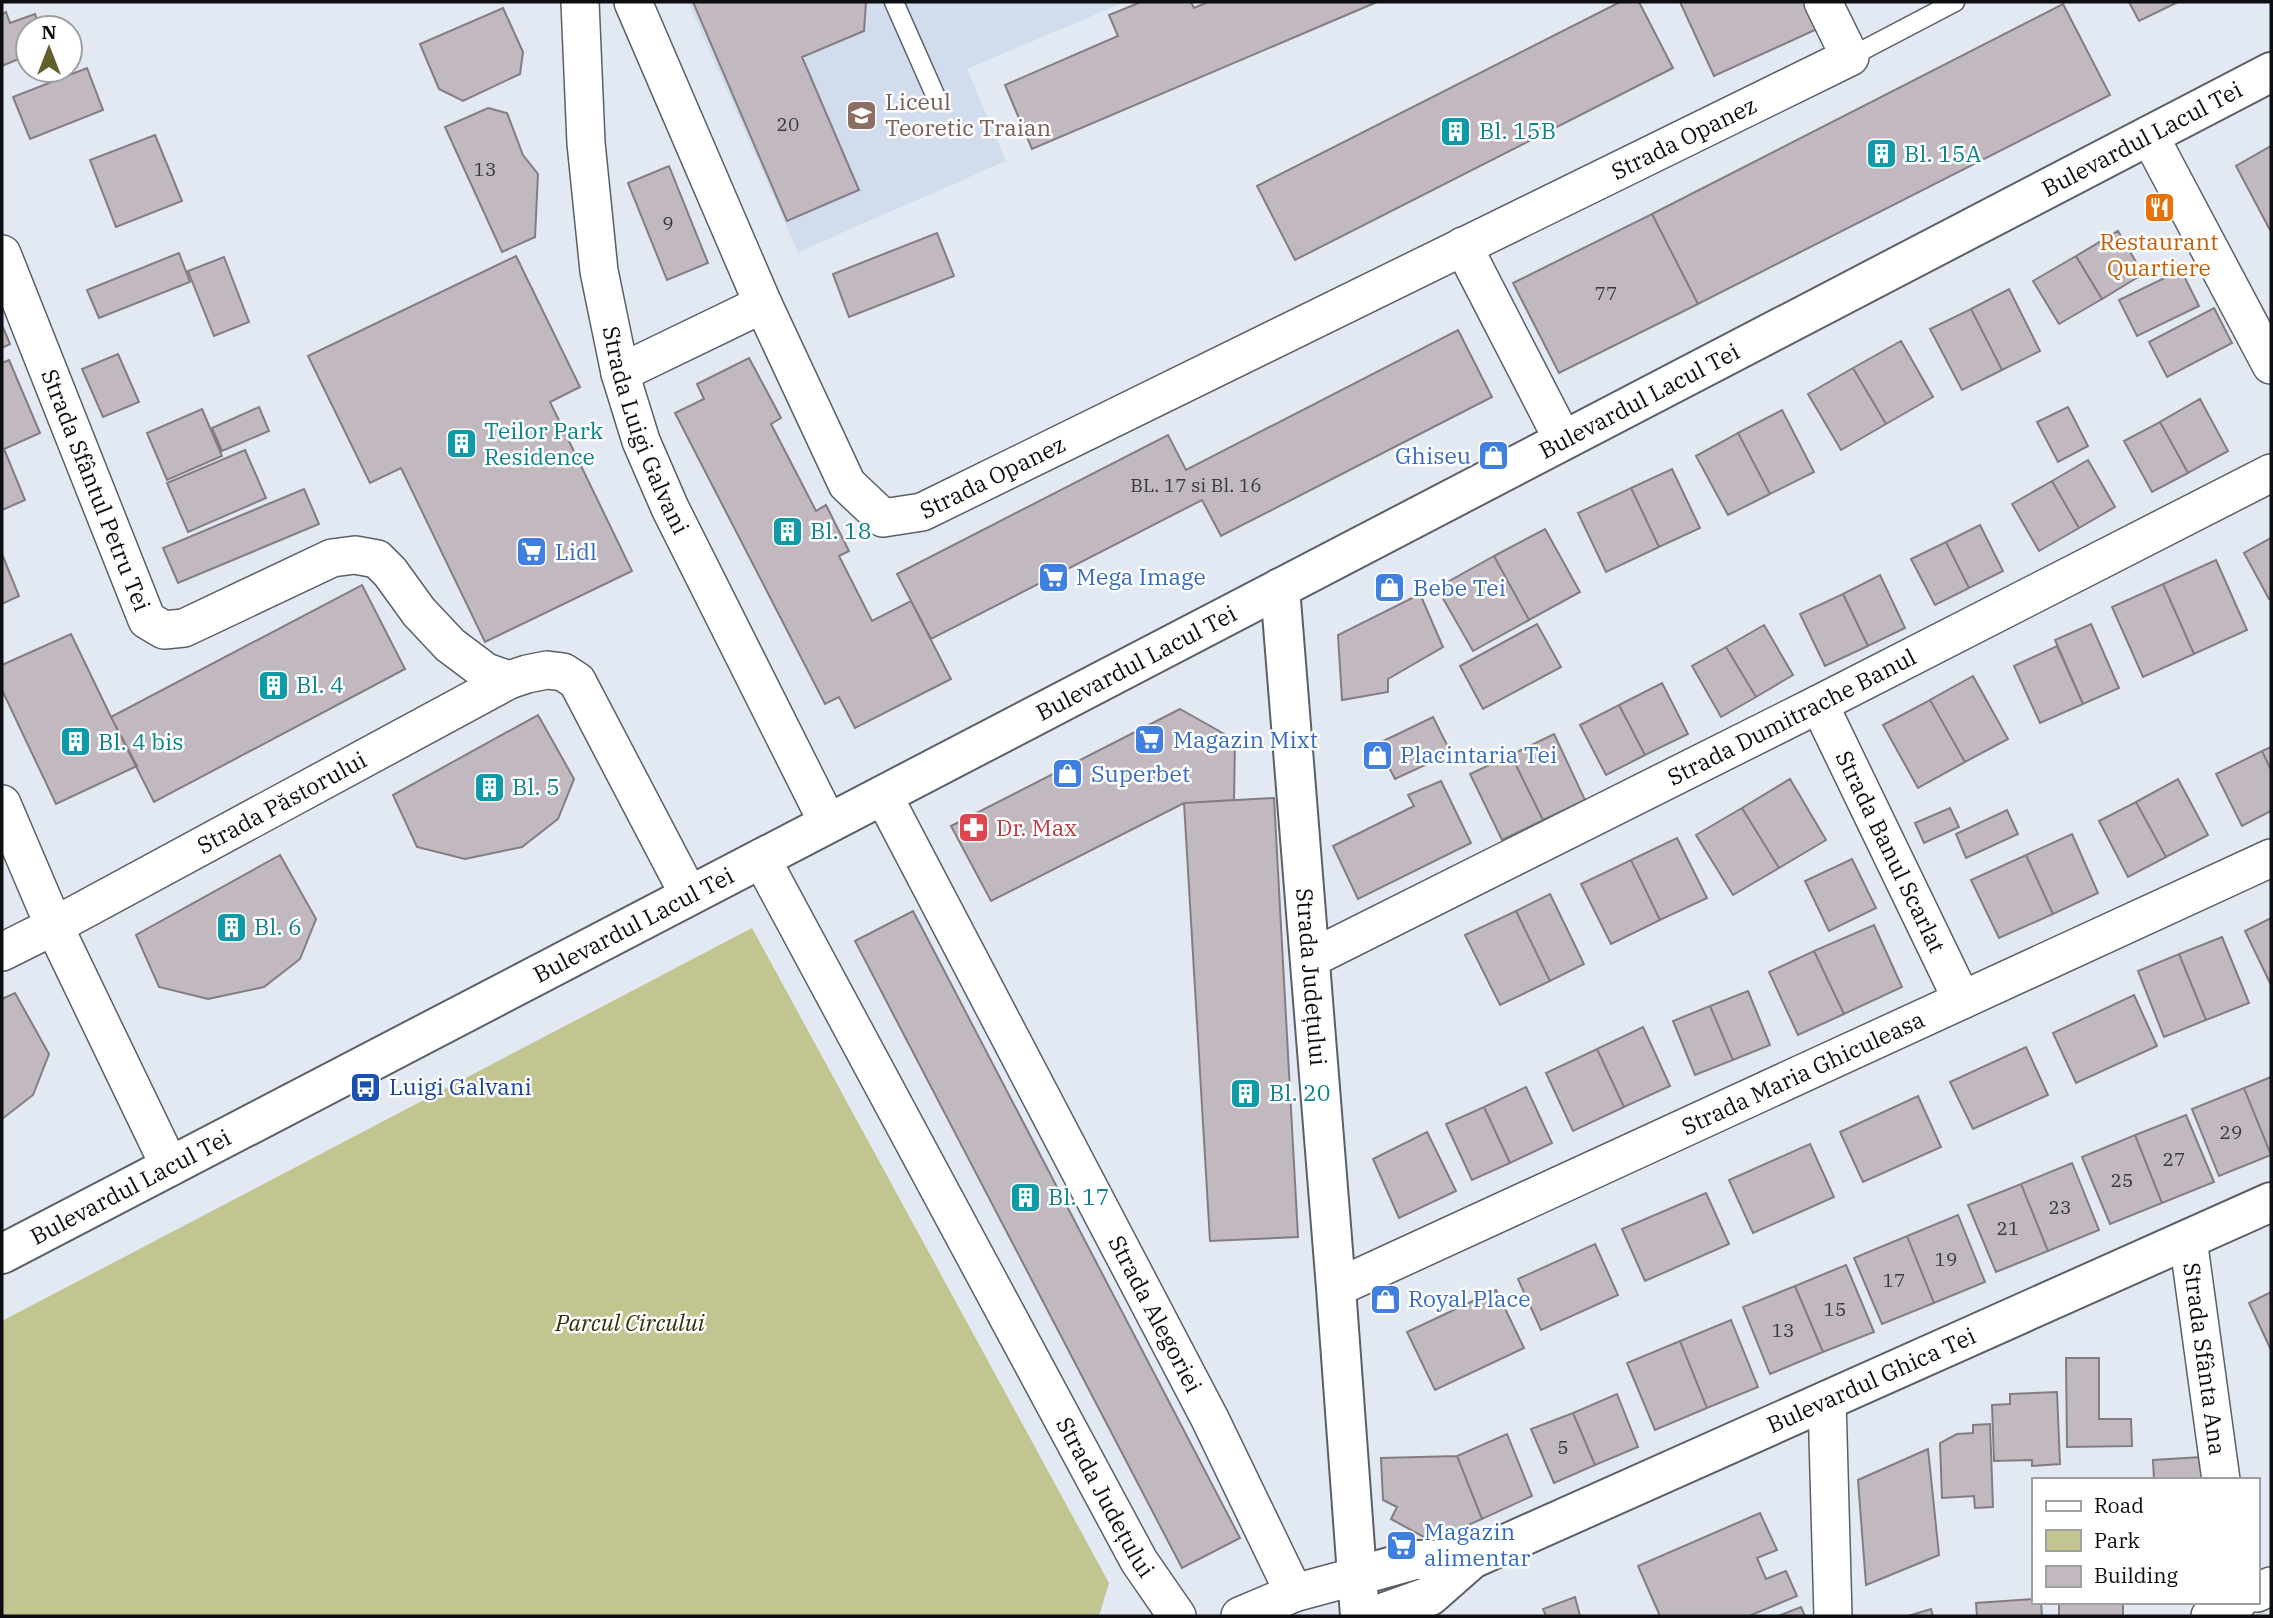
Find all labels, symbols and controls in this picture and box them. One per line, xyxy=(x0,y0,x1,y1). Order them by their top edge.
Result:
north arrow xyxy=(14,14,84,84)
text: N xyxy=(41,20,57,44)
street label: Bulevardul Lacul Tei xyxy=(2036,74,2247,203)
place label: Liceul Teoretic Traian xyxy=(885,86,1051,142)
street label: Strada Opanez xyxy=(1606,89,1761,186)
school or university icon: Liceul Teoretic Traian xyxy=(845,98,879,132)
house number: 20 xyxy=(777,112,799,136)
building icon: Bl. 15B xyxy=(1439,114,1473,148)
place label: Bl. 15B xyxy=(1479,115,1556,145)
building icon: Bl. 15A xyxy=(1864,137,1898,171)
place label: Bl. 15A xyxy=(1904,138,1982,168)
house number: 13 xyxy=(474,157,496,181)
restaurant icon: Restaurant Quartiere xyxy=(2142,191,2176,225)
house number: 9 xyxy=(662,211,674,235)
place label: Restaurant Quartiere xyxy=(2100,226,2218,282)
house number: 77 xyxy=(1595,281,1617,305)
street label: Strada Luigi Galvani xyxy=(597,323,697,539)
street label: Bulevardul Lacul Tei xyxy=(1533,336,1744,465)
street label: Strada Sfântul Petru Tei xyxy=(35,364,158,615)
place label: Teilor Park Residence xyxy=(484,415,604,471)
building icon: Teilor Park Residence xyxy=(444,427,478,461)
street label: Strada Opanez xyxy=(914,428,1070,525)
shop icon: Ghiseu xyxy=(1477,439,1511,473)
place label: Ghiseu xyxy=(1395,440,1471,470)
house number: BL. 17 si Bl. 16 xyxy=(1130,473,1262,497)
building icon: Bl. 18 xyxy=(770,514,804,548)
place label: Bl. 18 xyxy=(810,515,872,545)
supermarket icon: Lidl xyxy=(515,535,549,569)
place label: Lidl xyxy=(555,536,597,566)
supermarket icon: Mega Image xyxy=(1036,560,1070,594)
place label: Mega Image xyxy=(1076,561,1206,591)
shop icon: Bebe Tei xyxy=(1373,571,1407,605)
place label: Bebe Tei xyxy=(1413,572,1506,602)
street label: Bulevardul Lacul Tei xyxy=(1030,598,1241,727)
street label: Strada Dumitrache Banul xyxy=(1662,641,1921,792)
building icon: Bl. 4 xyxy=(256,668,290,702)
place label: Bl. 4 xyxy=(296,669,344,699)
supermarket icon: Magazin Mixt xyxy=(1133,723,1167,757)
place label: Magazin Mixt xyxy=(1173,724,1318,754)
building icon: Bl. 4 bis xyxy=(58,725,92,759)
place label: Bl. 4 bis xyxy=(98,726,183,756)
shop icon: Placintaria Tei xyxy=(1360,738,1394,772)
place label: Placintaria Tei xyxy=(1400,739,1557,769)
street label: Strada Păstorului xyxy=(191,744,371,860)
street label: Strada Banul Scarlat xyxy=(1830,745,1953,957)
shop icon: Superbet xyxy=(1051,757,1085,791)
place label: Superbet xyxy=(1091,758,1190,788)
building icon: Bl. 5 xyxy=(472,770,506,804)
place label: Bl. 5 xyxy=(512,771,560,801)
pharmacy icon: Dr. Max xyxy=(956,811,990,845)
place label: Dr. Max xyxy=(996,812,1077,842)
street label: Bulevardul Lacul Tei xyxy=(528,860,738,989)
street label: Strada Județului xyxy=(1290,887,1334,1067)
building icon: Bl. 6 xyxy=(214,910,248,944)
place label: Bl. 6 xyxy=(254,911,302,941)
street label: Strada Maria Ghiculeasa xyxy=(1676,1003,1929,1141)
bus stop icon: Luigi Galvani xyxy=(349,1070,383,1104)
place label: Luigi Galvani xyxy=(389,1071,532,1101)
building icon: Bl. 20 xyxy=(1229,1076,1263,1110)
place label: Bl. 20 xyxy=(1269,1077,1331,1107)
house number: 29 xyxy=(2220,1120,2242,1144)
street label: Bulevardul Lacul Tei xyxy=(25,1122,236,1251)
house number: 27 xyxy=(2163,1147,2185,1171)
house number: 25 xyxy=(2111,1168,2133,1192)
building icon: Bl. 17 xyxy=(1008,1180,1042,1214)
place label: Bl. 17 xyxy=(1048,1181,1110,1211)
house number: 23 xyxy=(2049,1195,2071,1219)
house number: 21 xyxy=(1997,1216,2019,1240)
street label: Strada Alegoriei xyxy=(1102,1230,1209,1397)
house number: 19 xyxy=(1935,1247,1957,1271)
street label: Strada Sfânta Ana xyxy=(2177,1261,2233,1457)
house number: 17 xyxy=(1883,1268,1905,1292)
shop icon: Royal Place xyxy=(1368,1282,1402,1316)
place label: Royal Place xyxy=(1408,1283,1531,1313)
house number: 15 xyxy=(1824,1297,1846,1321)
park label: Parcul Circului xyxy=(554,1307,705,1337)
house number: 13 xyxy=(1772,1318,1794,1342)
street label: Bulevardul Ghica Tei xyxy=(1762,1320,1980,1439)
street label: Strada Județului xyxy=(1050,1411,1162,1583)
house number: 5 xyxy=(1557,1435,1569,1459)
legend xyxy=(2032,1478,2259,1604)
text: Road xyxy=(2094,1491,2144,1519)
place label: Magazin alimentar xyxy=(1424,1516,1531,1572)
text: Park xyxy=(2094,1526,2141,1554)
supermarket icon: Magazin alimentar xyxy=(1384,1528,1418,1562)
text: Building xyxy=(2094,1561,2179,1589)

